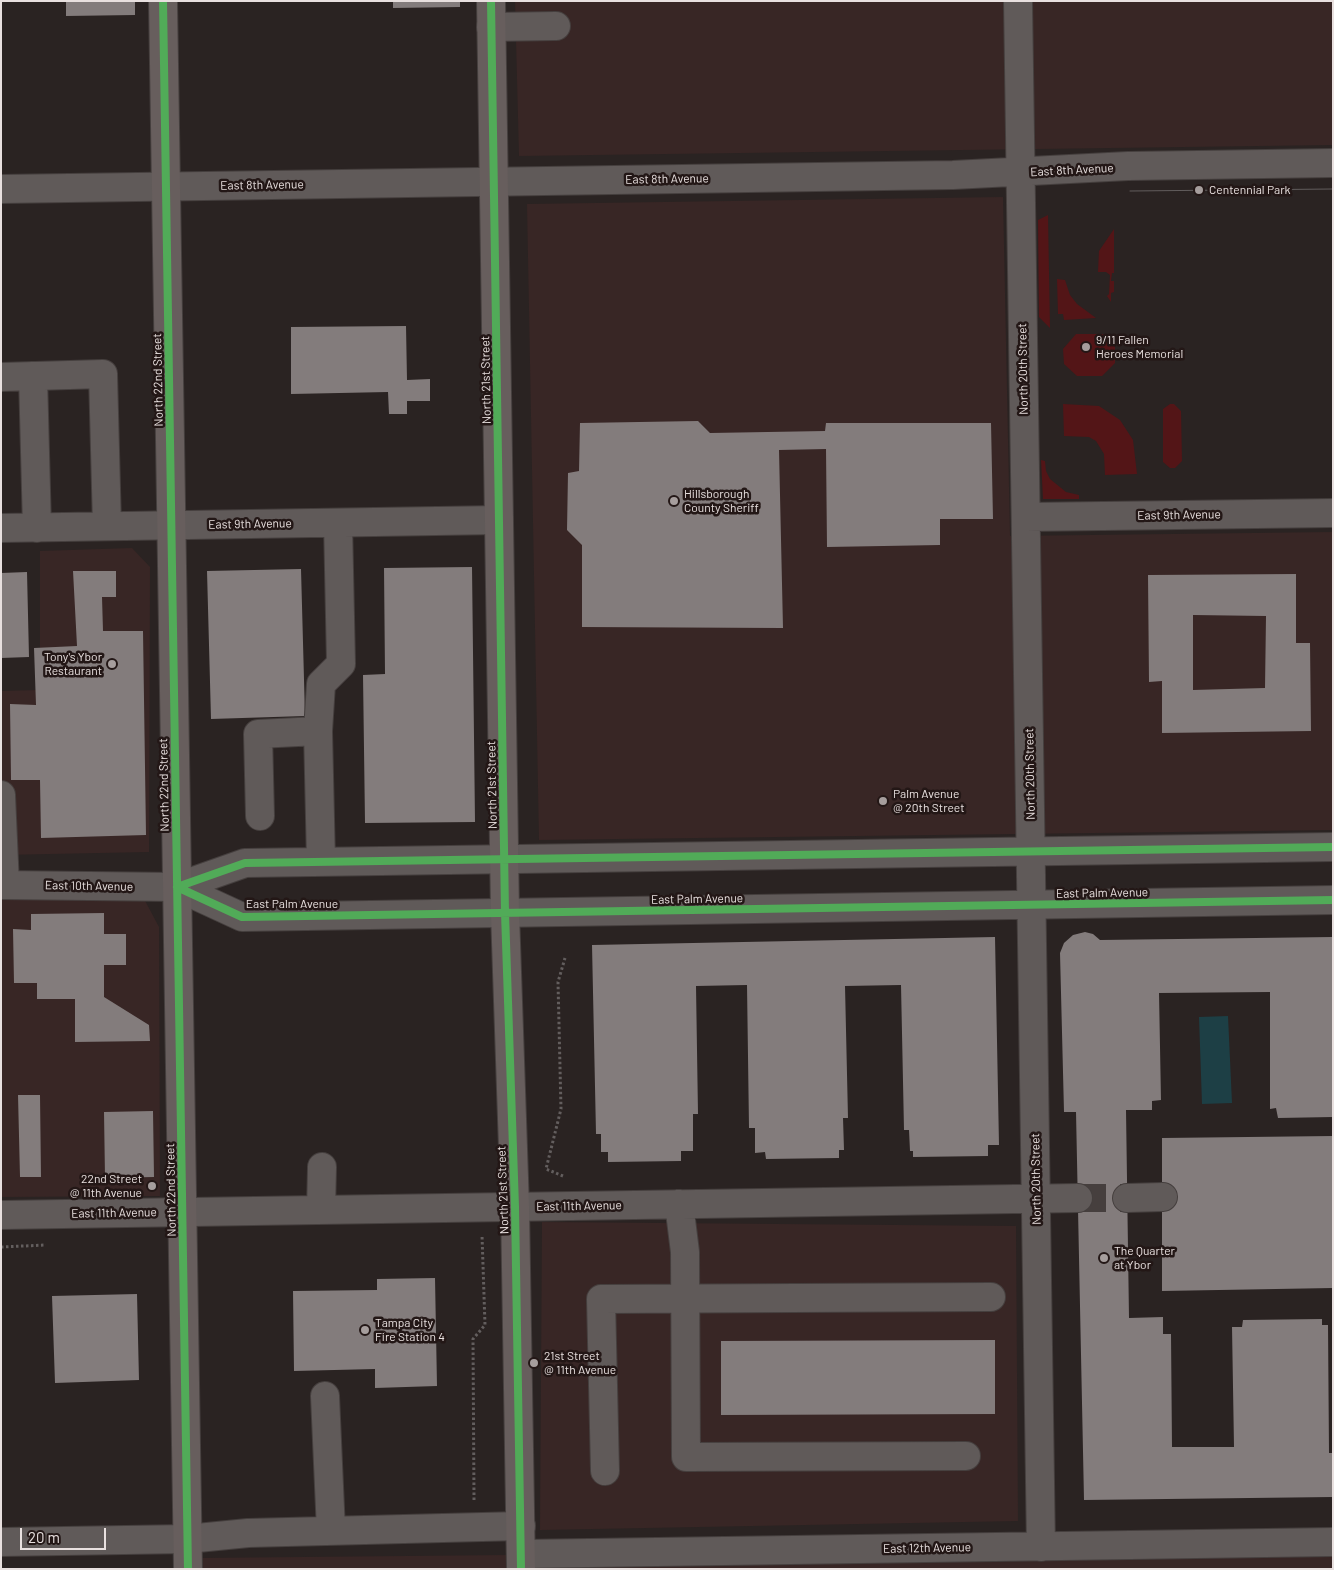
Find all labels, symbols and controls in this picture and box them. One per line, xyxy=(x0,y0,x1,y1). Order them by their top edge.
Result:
street label: East 8th Avenue xyxy=(1030,161,1114,179)
street label: East 8th Avenue xyxy=(625,171,709,187)
street label: East 8th Avenue xyxy=(220,177,304,193)
place label: Centennial Park xyxy=(1209,183,1291,197)
marker: Centennial Park xyxy=(1193,184,1205,196)
street label: North 20th Street xyxy=(1015,323,1031,415)
street label: North 22nd Street xyxy=(150,333,166,427)
place label: 9/11 Fallen Heroes Memorial xyxy=(1096,333,1183,361)
street label: North 21st Street xyxy=(478,336,494,424)
marker: 9/11 Fallen Heroes Memorial xyxy=(1080,341,1092,353)
place label: Hillsborough County Sheriff xyxy=(684,487,759,515)
marker: Hillsborough County Sheriff xyxy=(668,495,680,507)
street label: East 9th Avenue xyxy=(1137,507,1221,523)
street label: East 9th Avenue xyxy=(208,516,292,532)
place label: Tony's Ybor Restaurant xyxy=(44,650,102,678)
marker: Tony's Ybor Restaurant xyxy=(106,658,118,670)
street label: North 20th Street xyxy=(1022,728,1038,820)
street label: North 22nd Street xyxy=(156,738,172,832)
street label: North 21st Street xyxy=(484,741,500,829)
place label: Palm Avenue @ 20th Street xyxy=(893,787,965,815)
marker: Palm Avenue @ 20th Street xyxy=(877,795,889,807)
street label: East 10th Avenue xyxy=(45,878,133,894)
street label: East Palm Avenue xyxy=(1056,885,1148,901)
street label: East Palm Avenue xyxy=(651,891,743,907)
street label: East Palm Avenue xyxy=(246,897,338,911)
street label: North 20th Street xyxy=(1028,1133,1044,1225)
street label: North 22nd Street xyxy=(163,1143,179,1237)
street label: North 21st Street xyxy=(494,1146,512,1234)
place label: 22nd Street @ 11th Avenue xyxy=(70,1172,142,1200)
marker: 22nd Street @ 11th Avenue xyxy=(146,1180,158,1192)
street label: East 11th Avenue xyxy=(536,1198,622,1214)
street label: East 11th Avenue xyxy=(71,1205,157,1221)
place label: The Quarter at Ybor xyxy=(1114,1244,1175,1272)
marker: The Quarter at Ybor xyxy=(1098,1252,1110,1264)
place label: Tampa City Fire Station 4 xyxy=(375,1316,445,1344)
marker: Tampa City Fire Station 4 xyxy=(359,1324,371,1336)
place label: 21st Street @ 11th Avenue xyxy=(544,1349,616,1377)
marker: 21st Street @ 11th Avenue xyxy=(528,1357,540,1369)
scale bar xyxy=(22,1518,109,1550)
text: 20 m xyxy=(28,1528,60,1546)
street label: East 12th Avenue xyxy=(883,1540,971,1556)

